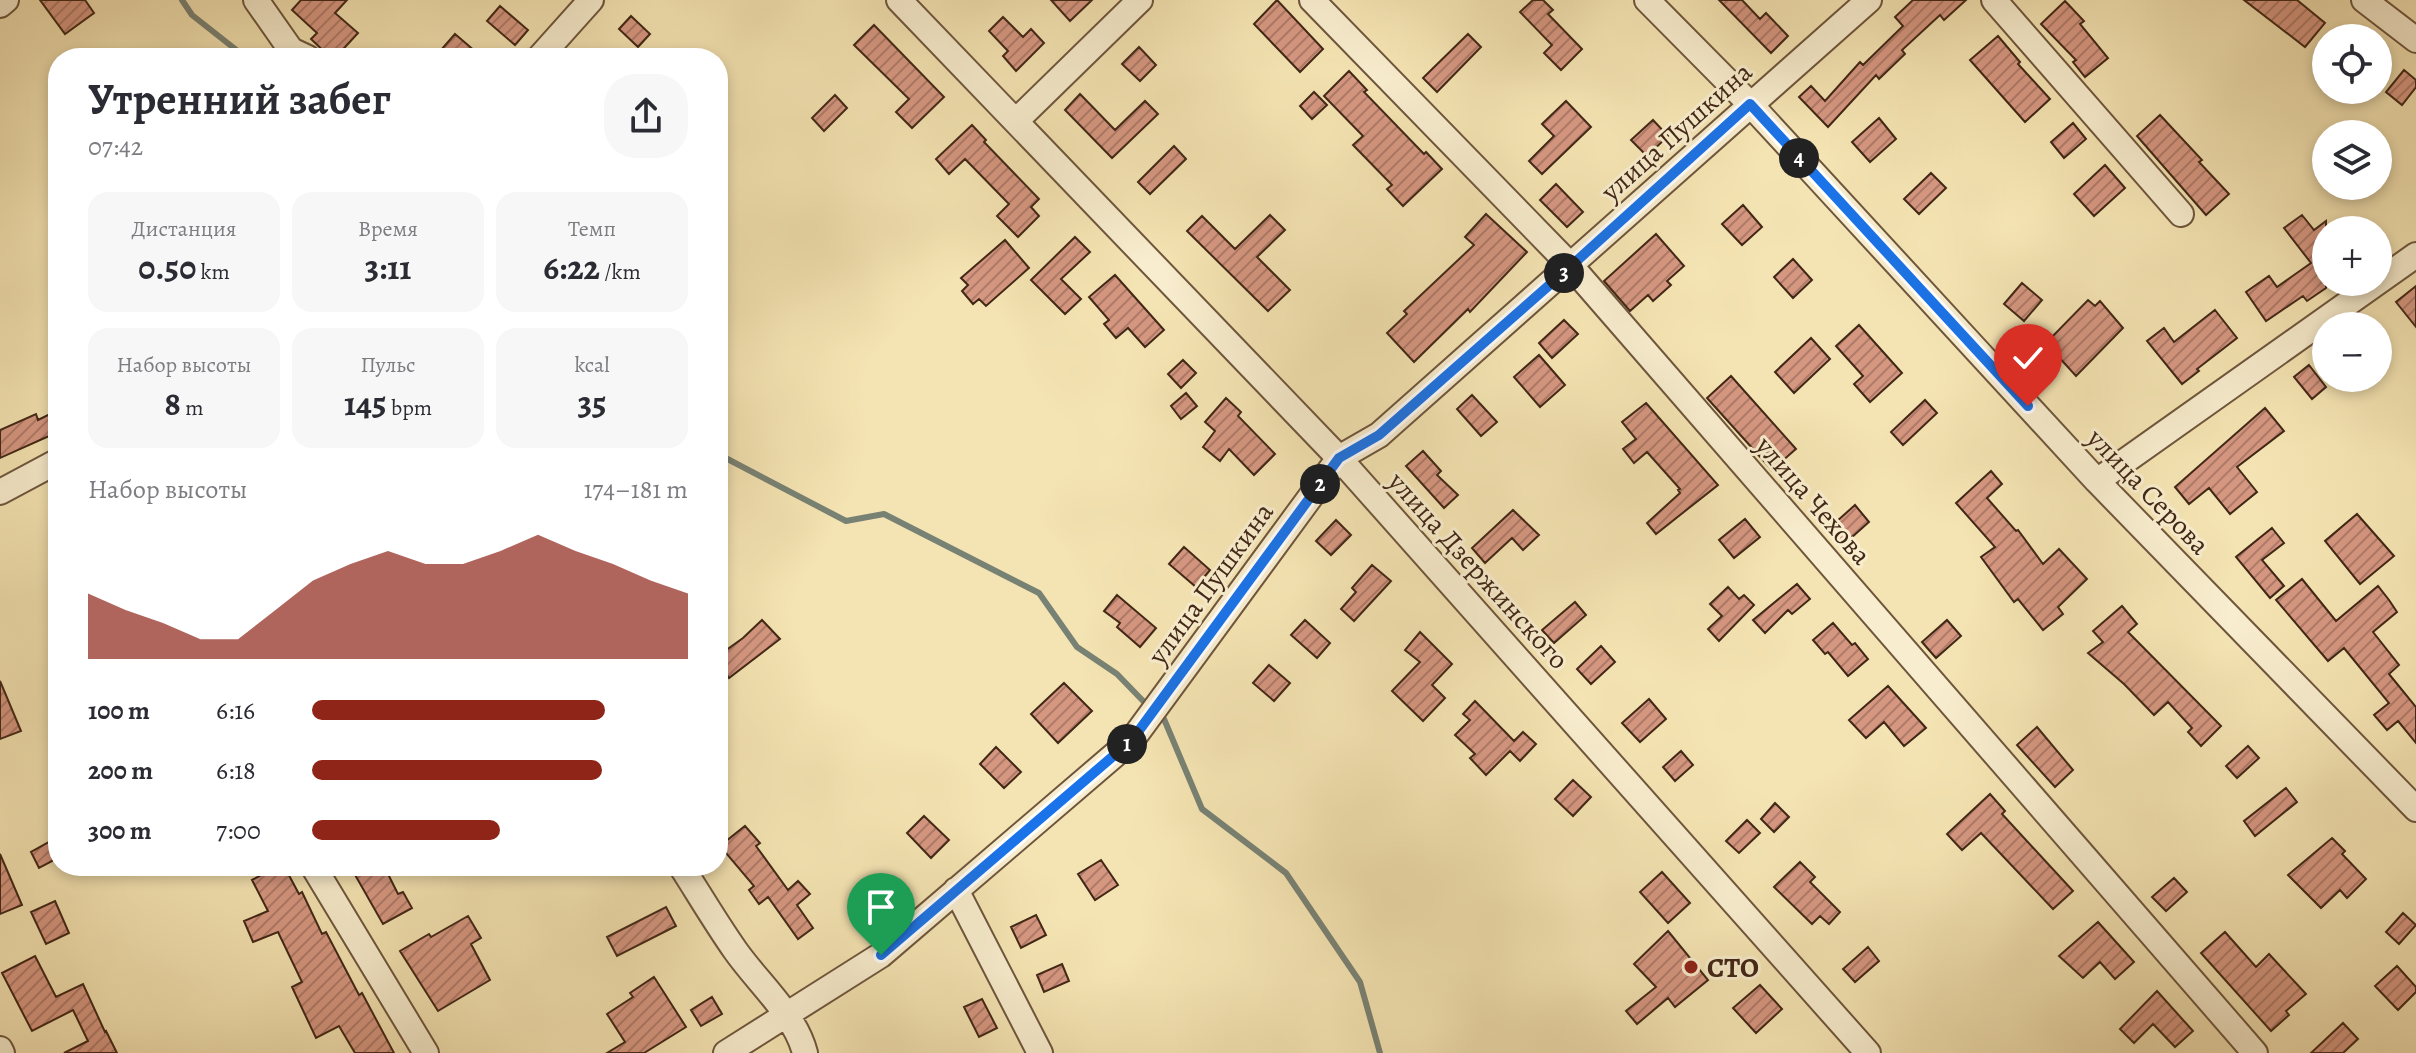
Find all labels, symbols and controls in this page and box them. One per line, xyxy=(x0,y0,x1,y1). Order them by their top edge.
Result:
map controls xyxy=(2312,24,2392,392)
button: locate xyxy=(2312,24,2392,104)
street label: улица Пушкина xyxy=(1592,53,1761,211)
text: Утренний забег xyxy=(88,69,391,129)
button: share xyxy=(604,74,688,158)
button: layers xyxy=(2312,120,2392,200)
text: 07:42 xyxy=(88,129,143,164)
pin: 4 xyxy=(1779,138,1819,178)
text: 4 xyxy=(1794,143,1804,173)
text: Дистанция xyxy=(132,214,236,244)
text: Время xyxy=(358,214,418,244)
text: Темп xyxy=(568,214,616,244)
button: + xyxy=(2312,216,2392,296)
text: 0.50 xyxy=(138,244,196,291)
text: 3:11 xyxy=(364,244,412,291)
text: 6:22 xyxy=(543,244,600,291)
pin: 3 xyxy=(1544,253,1584,293)
text: km xyxy=(196,257,230,287)
text: /km xyxy=(600,257,641,287)
text: 3 xyxy=(1559,258,1569,288)
button: − xyxy=(2312,312,2392,392)
pin xyxy=(1994,324,2062,406)
icon: check xyxy=(2006,336,2050,380)
text: Набор высоты xyxy=(117,350,251,380)
text: Пульс xyxy=(360,350,416,380)
text: kcal xyxy=(574,350,610,380)
text: 8 xyxy=(165,380,181,427)
text: 145 xyxy=(344,380,387,427)
text: 35 xyxy=(577,380,607,427)
text: m xyxy=(181,393,204,423)
text: bpm xyxy=(387,393,432,423)
street label: улица Серова xyxy=(2078,420,2218,563)
street label: улица Чехова xyxy=(1746,427,1880,573)
street label: улица Дзержинского xyxy=(1379,463,1577,678)
pin: 2 xyxy=(1300,464,1340,504)
text: 2 xyxy=(1315,469,1325,499)
text: Набор высоты xyxy=(88,472,247,507)
text: 174–181 m xyxy=(583,472,688,507)
street label: улица Пушкина xyxy=(1138,495,1283,673)
text: 100 m xyxy=(88,693,150,728)
text: 6:16 xyxy=(216,693,255,728)
pin: 1 xyxy=(1107,724,1147,764)
text: 1 xyxy=(1123,729,1131,759)
text: 200 m xyxy=(88,753,153,788)
text: 6:18 xyxy=(216,753,256,788)
text: 300 m xyxy=(88,813,152,848)
text: 7:00 xyxy=(216,813,261,848)
pin xyxy=(847,873,915,955)
icon: arrive xyxy=(859,885,903,929)
place label: СТО xyxy=(1707,949,1759,987)
marker: СТО xyxy=(1682,958,1700,976)

